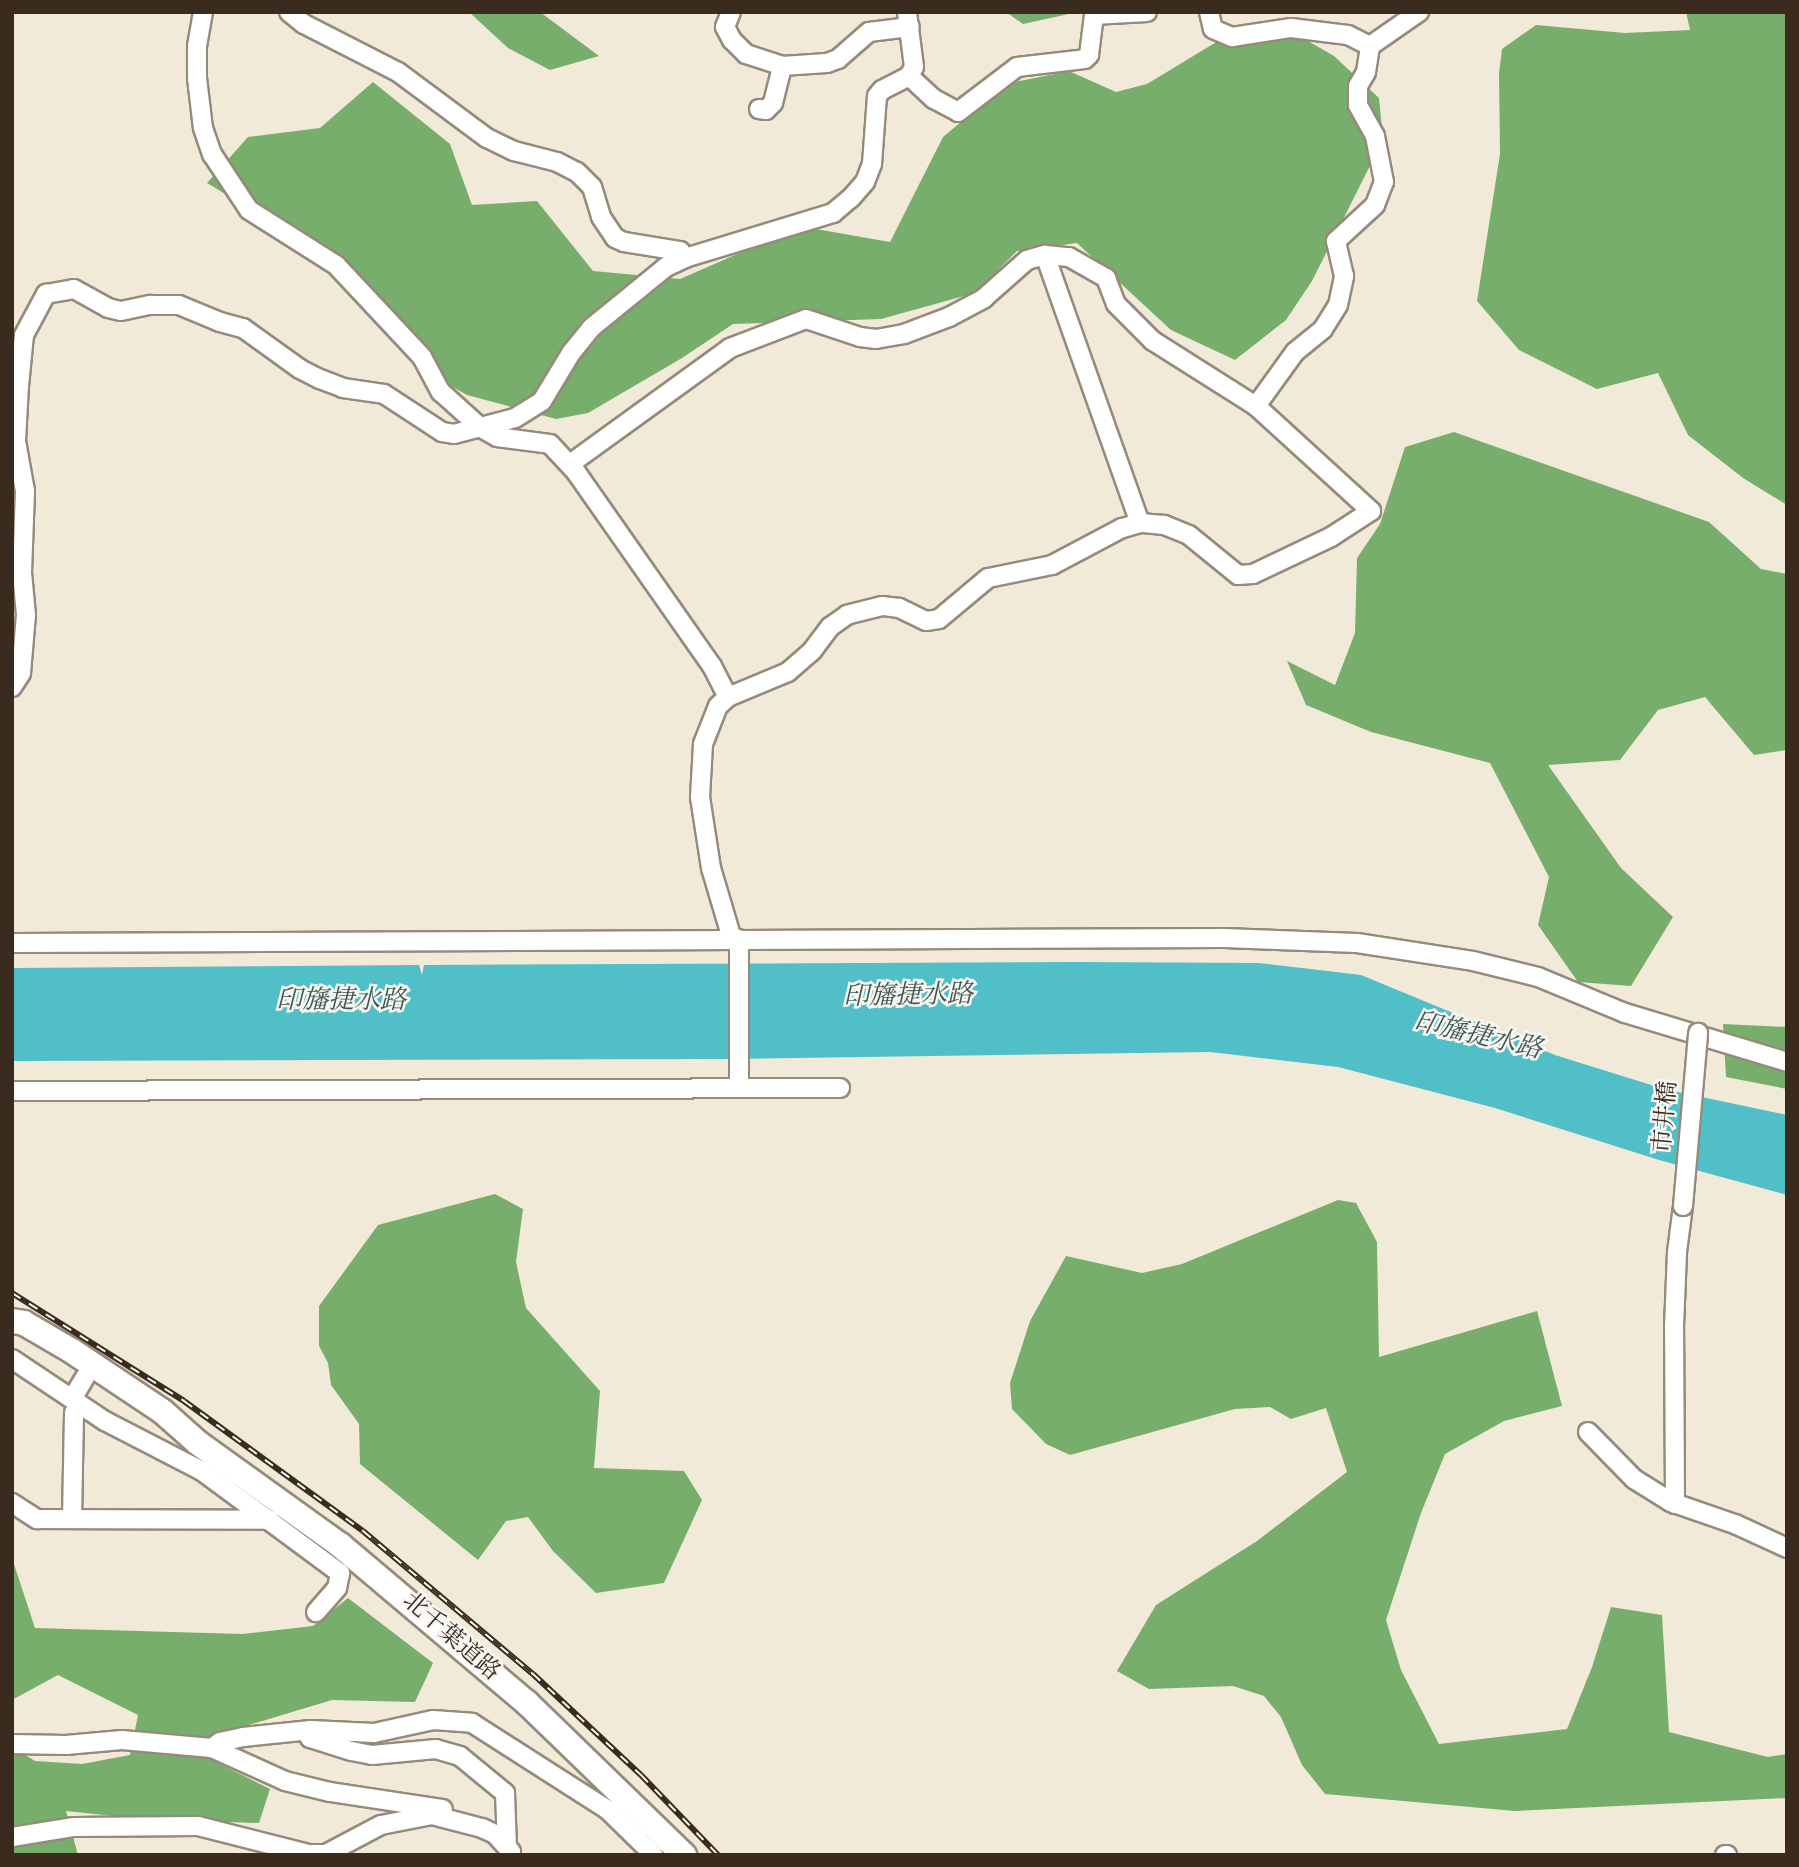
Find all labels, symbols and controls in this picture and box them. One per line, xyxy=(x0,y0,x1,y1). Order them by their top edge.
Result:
water label: 印旛捷水路 xyxy=(843,979,973,1013)
water label: 印旛捷水路 xyxy=(276,985,406,1017)
water label: 印旛捷水路 xyxy=(1411,1006,1545,1066)
street label: 市井橋 xyxy=(1649,1080,1683,1154)
street label: 北千葉道路 xyxy=(396,1587,506,1687)

